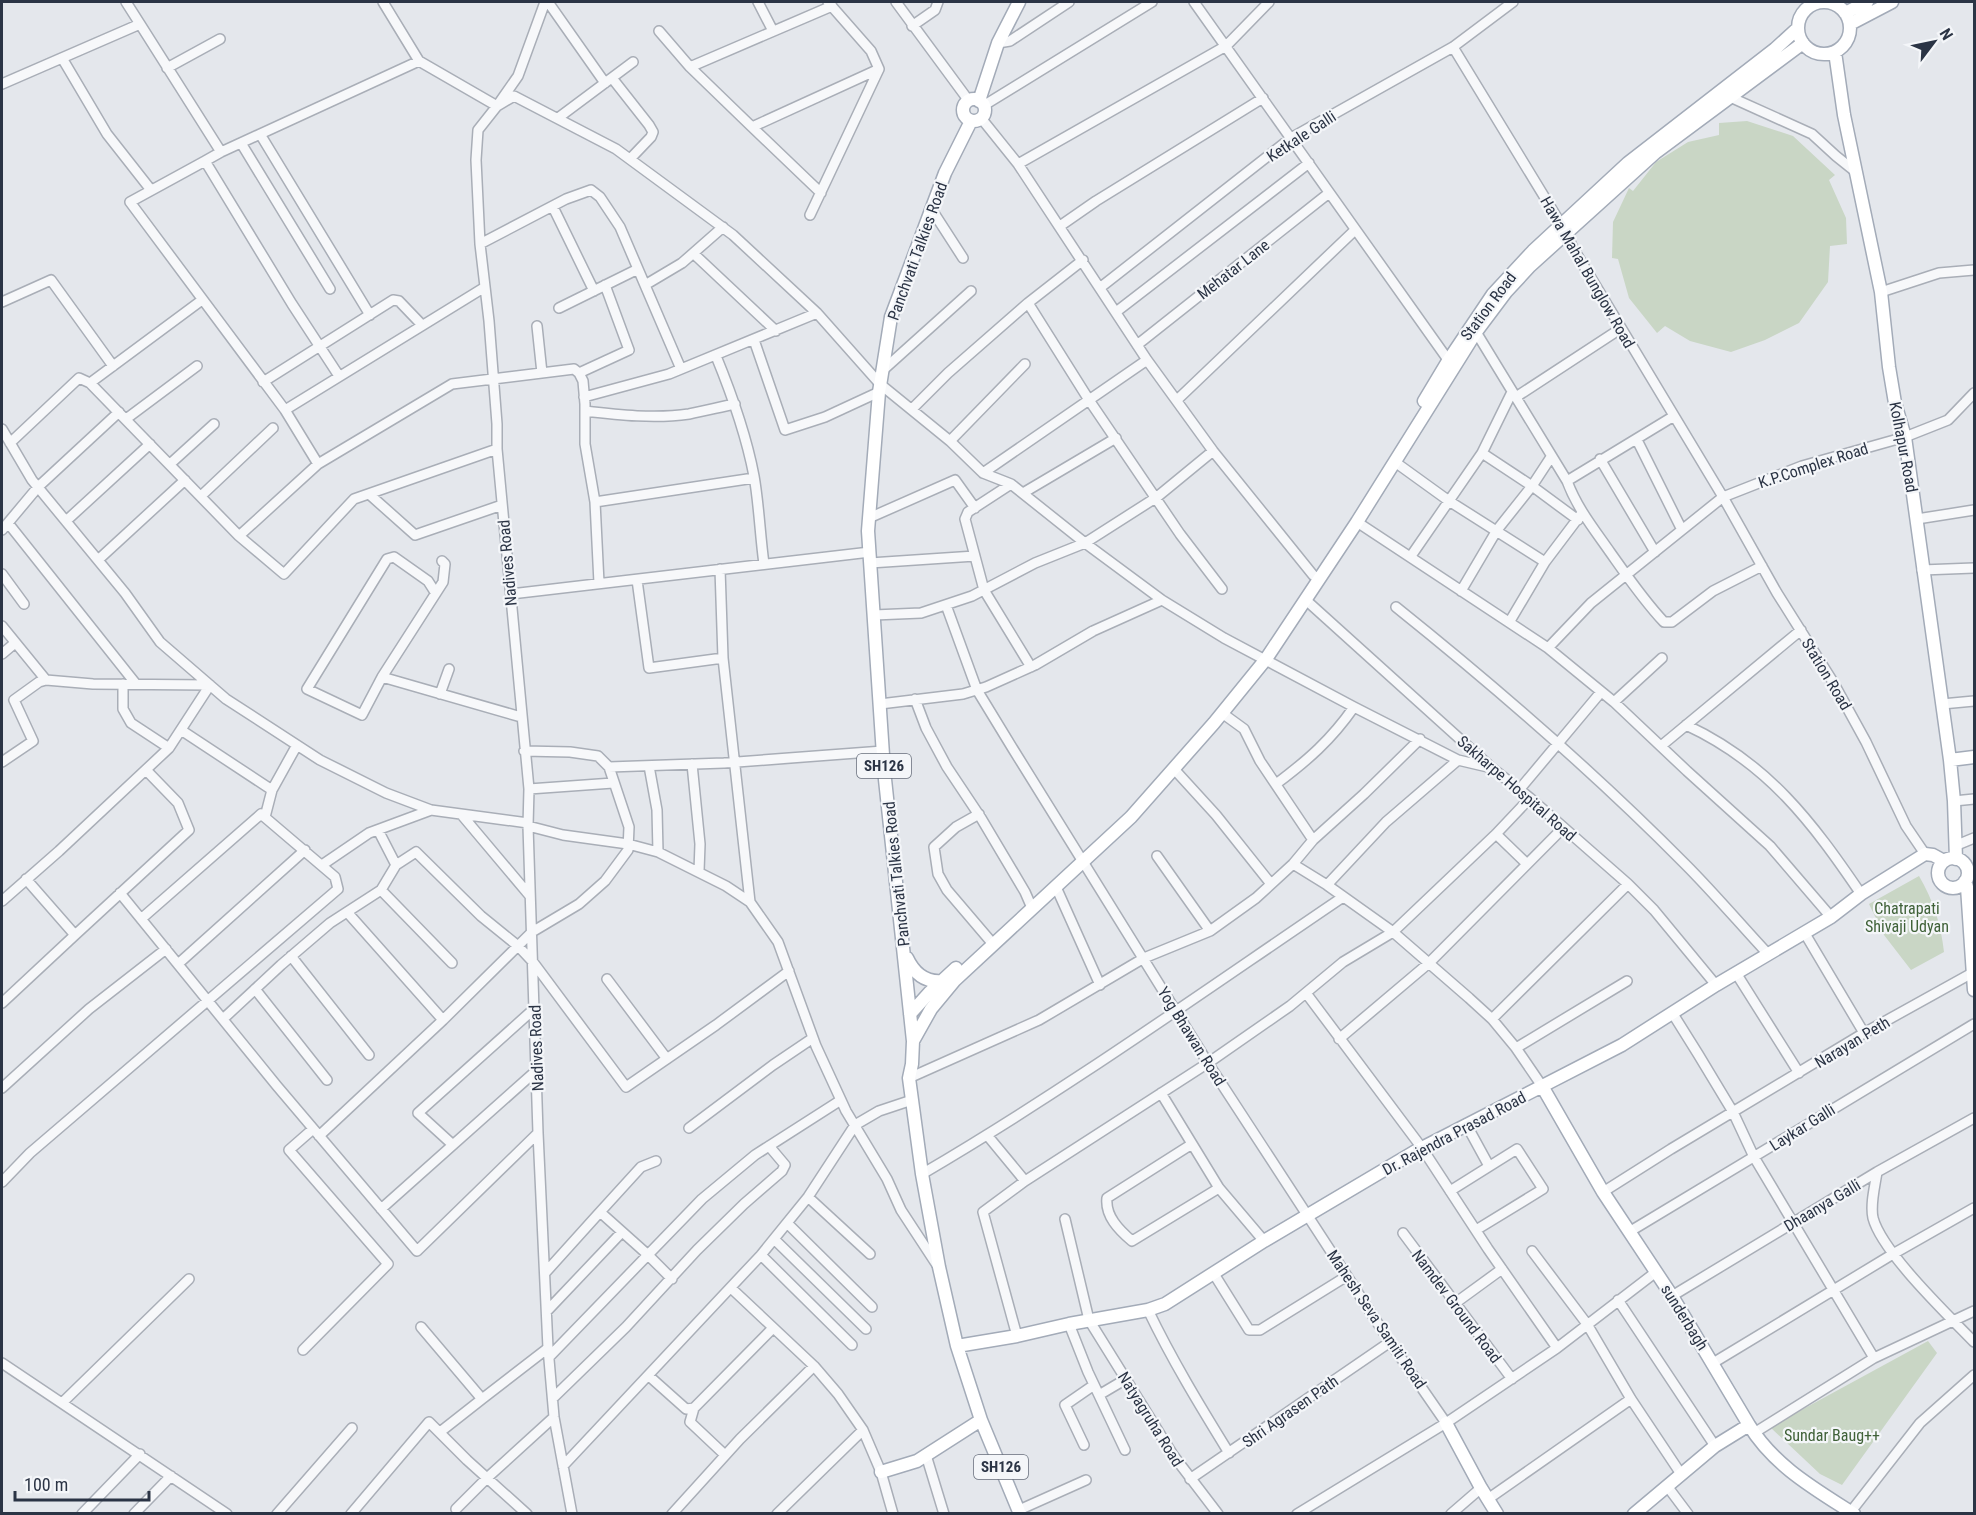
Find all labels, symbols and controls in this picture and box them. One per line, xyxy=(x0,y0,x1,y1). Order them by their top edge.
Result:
north arrow xyxy=(1904,12,1964,72)
text: N xyxy=(1936,25,1957,44)
street label: Ketkale Galli xyxy=(1263,107,1339,166)
street label: Panchvati Talkies Road xyxy=(884,179,951,323)
street label: Hawa Mahal Bunglow Road xyxy=(1536,193,1639,351)
street label: Mehatar Lane xyxy=(1193,235,1273,303)
street label: Station Road xyxy=(1457,268,1520,344)
street label: Kolhapur Road xyxy=(1885,400,1922,494)
street label: K.P.Complex Road xyxy=(1756,439,1871,492)
street label: Nadives Road xyxy=(494,519,521,607)
street label: Station Road xyxy=(1798,635,1855,714)
street label: Sakharpe Hospital Road xyxy=(1453,732,1580,845)
road number: SH126 xyxy=(857,754,911,778)
street label: Panchvati Talkies Road xyxy=(879,800,914,947)
park label: Chatrapati Shivaji Udyan xyxy=(1865,899,1949,936)
street label: Yog Bhawan Road xyxy=(1154,983,1230,1089)
street label: Nadives Road xyxy=(525,1004,548,1092)
street label: Narayan Peth xyxy=(1811,1013,1893,1072)
street label: Dr. Rajendra Prasad Road xyxy=(1379,1088,1529,1179)
street label: Laykar Galli xyxy=(1766,1100,1838,1155)
street label: Dhaanya Galli xyxy=(1781,1175,1864,1236)
street label: Mahesh Seva Samiti Road xyxy=(1323,1246,1430,1392)
street label: Namdev Ground Road xyxy=(1408,1246,1505,1367)
street label: sunderbagh xyxy=(1657,1281,1712,1354)
street label: Natyagruha Road xyxy=(1114,1368,1187,1470)
street label: Shri Agrasen Path xyxy=(1239,1371,1342,1452)
park label: Sundar Baug++ xyxy=(1784,1426,1880,1445)
road number: SH126 xyxy=(974,1455,1028,1479)
scale bar xyxy=(15,1464,148,1502)
text: 100 m xyxy=(24,1474,68,1495)

